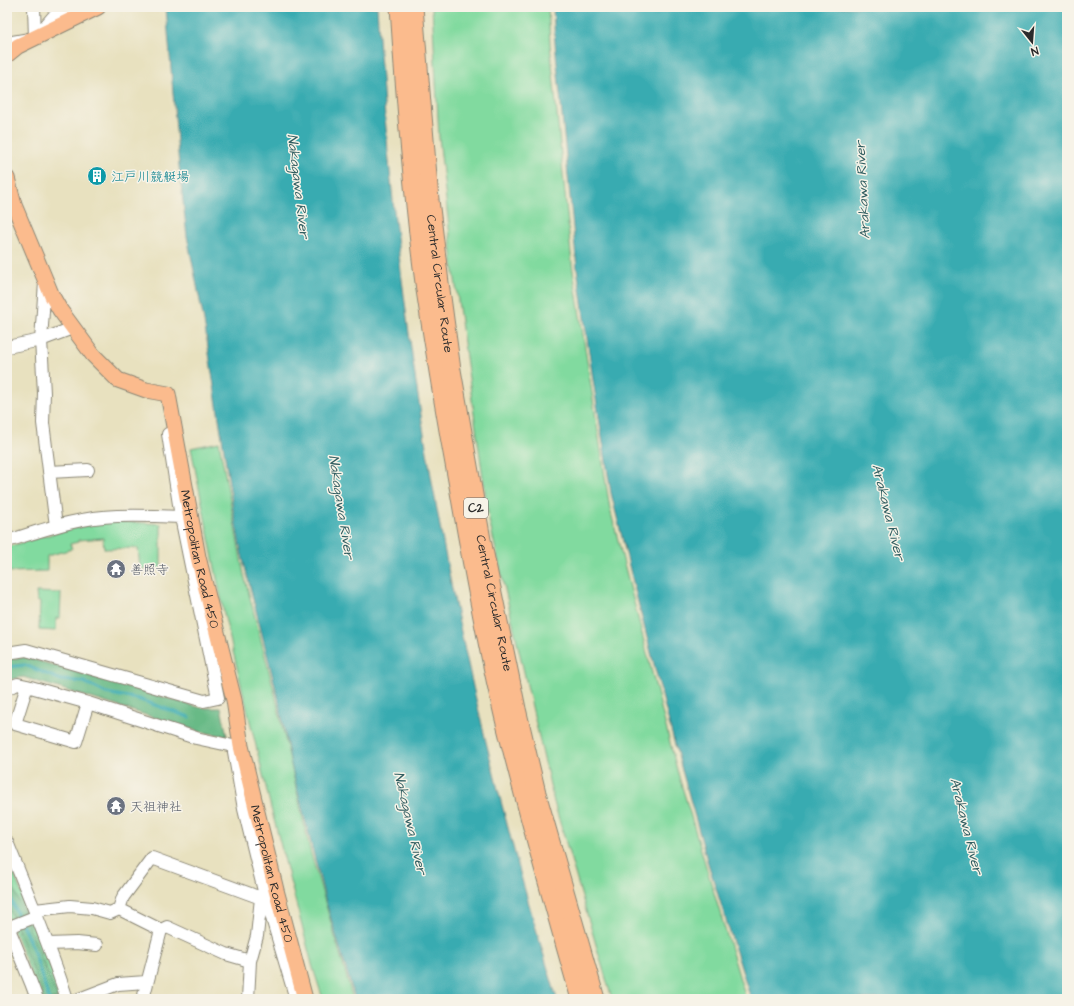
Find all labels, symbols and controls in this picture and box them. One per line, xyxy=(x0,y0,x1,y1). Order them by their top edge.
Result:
north arrow xyxy=(1012,22,1052,62)
text: N xyxy=(1029,43,1040,59)
water label: Nakagawa River xyxy=(282,133,314,241)
water label: Arakawa River xyxy=(850,139,876,240)
building icon: 江戸川競艇場 xyxy=(86,165,108,187)
place label: 江戸川競艇場 xyxy=(111,168,189,186)
street label: Central Circular Route xyxy=(422,214,458,354)
water label: Nakagawa River xyxy=(323,454,359,562)
water label: Arakawa River xyxy=(866,462,910,564)
street label: Metropolitan Road 450 xyxy=(176,488,224,630)
road number: C2 xyxy=(464,498,488,518)
street label: Central Circular Route xyxy=(471,534,517,673)
temple icon: 善照寺 xyxy=(105,558,127,580)
place label: 善照寺 xyxy=(130,561,169,579)
water label: Nakagawa River xyxy=(389,770,432,878)
water label: Arakawa River xyxy=(944,776,988,878)
temple icon: 天祖神社 xyxy=(105,795,127,817)
place label: 天祖神社 xyxy=(130,798,182,816)
street label: Metropolitan Road 450 xyxy=(246,803,298,945)

